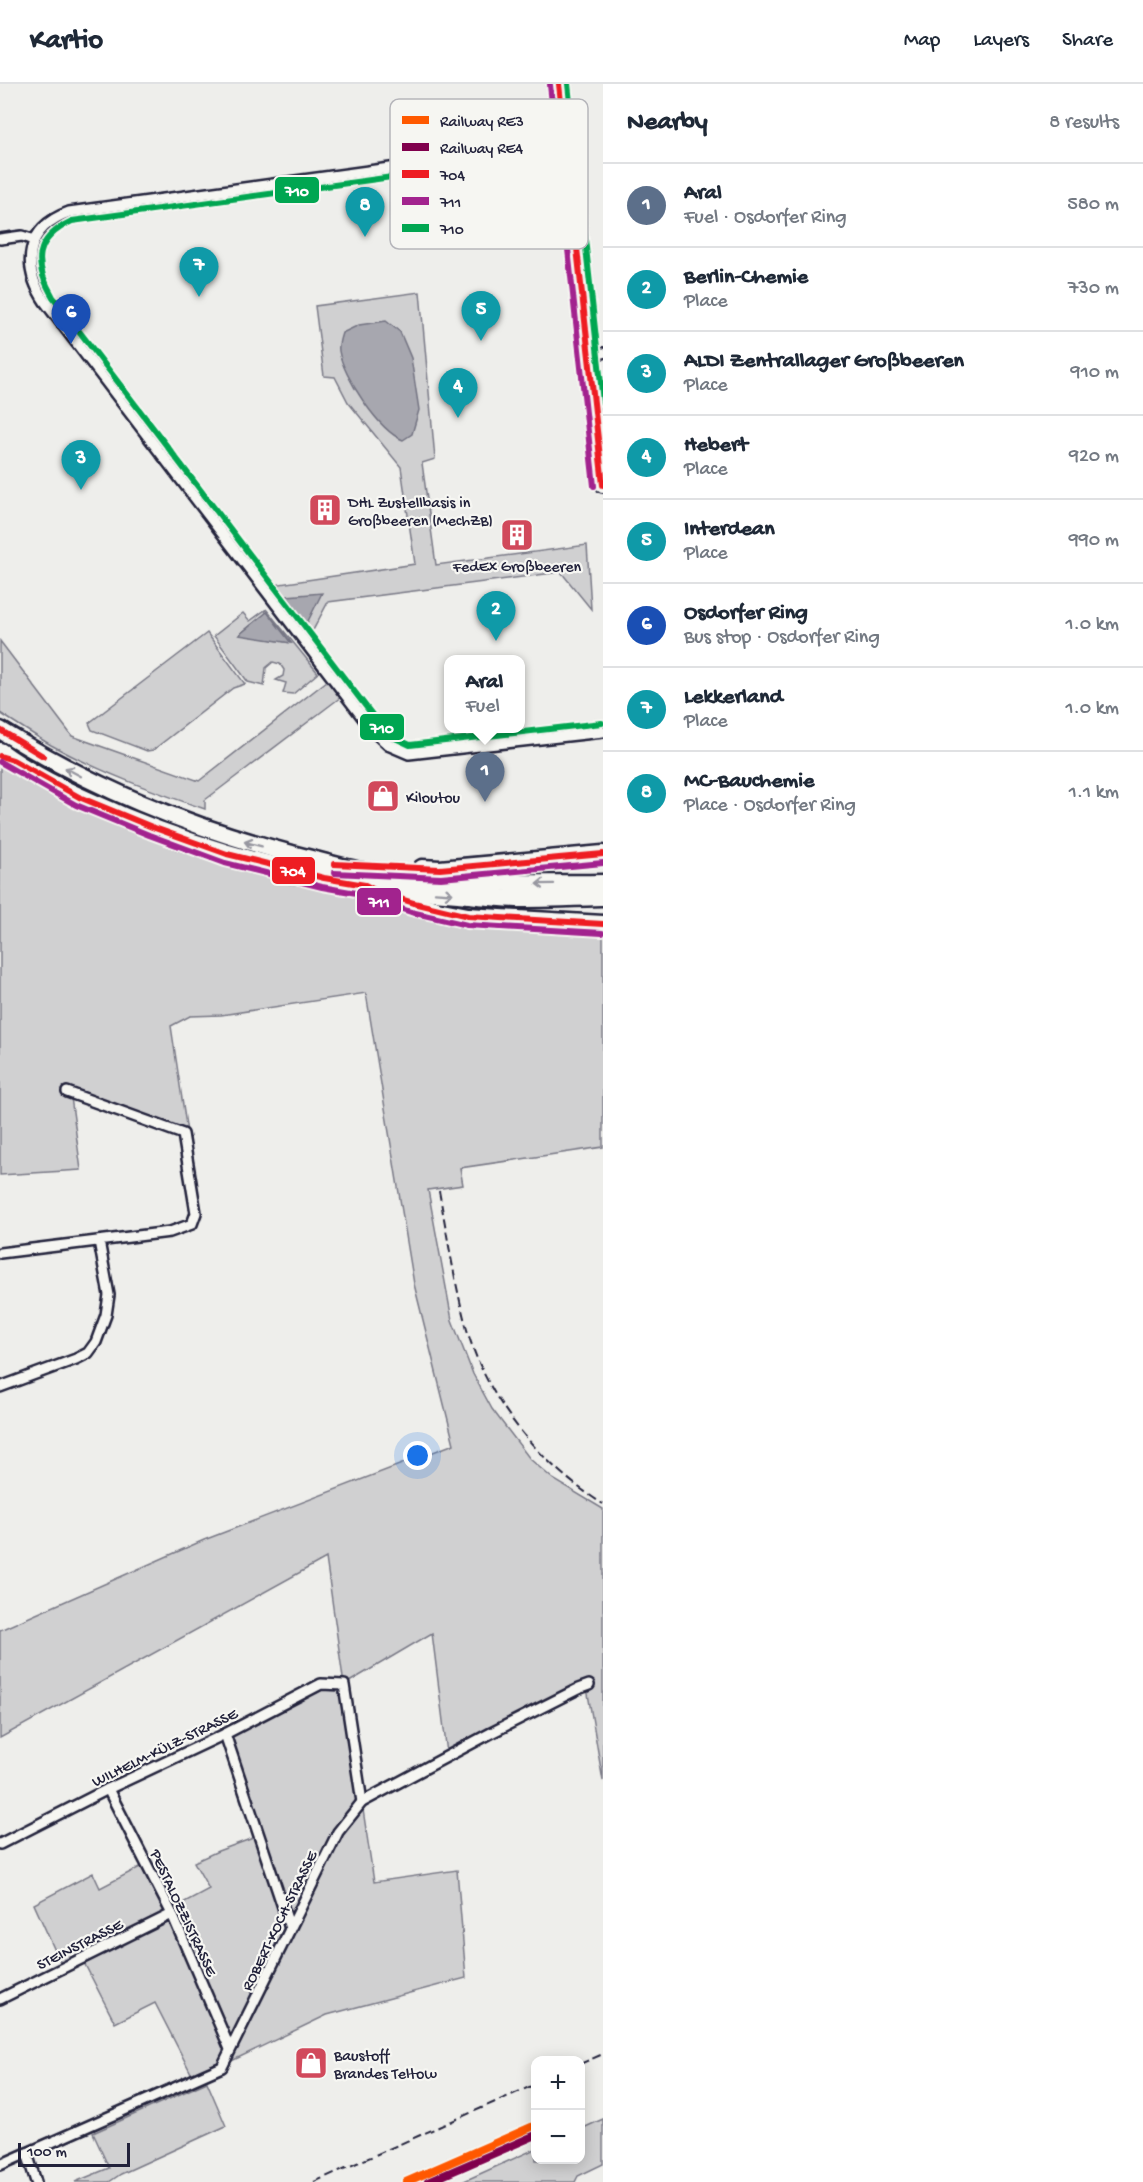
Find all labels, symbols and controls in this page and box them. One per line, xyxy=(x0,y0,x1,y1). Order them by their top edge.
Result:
text: Kartio xyxy=(30,25,103,58)
text: Map xyxy=(904,29,940,54)
text: Layers xyxy=(973,29,1029,54)
text: Share xyxy=(1062,29,1113,54)
legend xyxy=(390,99,588,249)
text: Nearby xyxy=(627,108,708,139)
text: 8 results xyxy=(1049,112,1119,135)
text: Railway RE3 xyxy=(440,114,524,133)
text: Railway RE4 xyxy=(440,141,524,160)
text: 704 xyxy=(439,168,465,187)
line badge: 710 xyxy=(274,176,320,204)
text: Aral xyxy=(684,181,722,207)
text: 710 xyxy=(284,184,309,203)
pin: 8 xyxy=(346,188,385,237)
text: 1 xyxy=(642,194,651,217)
text: 580 m xyxy=(1067,194,1119,217)
text: 711 xyxy=(439,195,461,214)
text: Fuel · Osdorfer Ring xyxy=(684,207,847,230)
text: 710 xyxy=(439,222,464,241)
pin: 7 xyxy=(180,248,218,297)
text: Berlin-Chemie xyxy=(684,265,808,291)
text: 2 xyxy=(642,278,651,301)
text: 730 m xyxy=(1068,278,1119,301)
text: Place xyxy=(684,291,728,314)
pin: 5 xyxy=(462,292,500,341)
pin: 6 xyxy=(52,294,90,344)
text: ALDI Zentrallager Großbeeren xyxy=(684,349,964,375)
text: 3 xyxy=(641,362,652,385)
text: 910 m xyxy=(1071,362,1119,385)
pin: 4 xyxy=(438,368,478,418)
text: Place xyxy=(684,375,728,398)
text: Hebert xyxy=(684,433,748,459)
pin: 3 xyxy=(62,440,100,490)
text: 4 xyxy=(642,446,651,469)
text: 920 m xyxy=(1069,446,1119,469)
text: Place xyxy=(684,459,728,482)
building icon: DHL Zustellbasis in Großbeeren (MechZB) xyxy=(307,492,343,528)
place label: DHL Zustellbasis in Großbeeren (MechZB) xyxy=(347,495,493,532)
building icon: FedEx Großbeeren xyxy=(499,517,535,553)
text: Interdean xyxy=(684,517,775,543)
text: 5 xyxy=(641,530,652,553)
text: 990 m xyxy=(1069,530,1119,553)
text: Place xyxy=(684,543,728,566)
place label: FedEx Großbeeren xyxy=(452,559,582,578)
pin: 2 xyxy=(476,592,516,641)
text: Osdorfer Ring xyxy=(684,601,808,627)
text: 6 xyxy=(641,614,652,637)
text: 1.0 km xyxy=(1065,614,1119,637)
text: Bus stop · Osdorfer Ring xyxy=(684,627,880,650)
popup xyxy=(444,655,525,733)
text: Aral xyxy=(466,670,503,696)
text: Lekkerland xyxy=(684,685,783,711)
text: Fuel xyxy=(466,696,500,719)
text: 7 xyxy=(641,698,652,721)
text: 1.0 km xyxy=(1065,698,1119,721)
text: Place xyxy=(684,711,728,734)
line badge: 710 xyxy=(359,713,405,741)
text: 710 xyxy=(369,721,394,740)
pin: 1 xyxy=(466,752,504,802)
one-way arrow xyxy=(64,766,82,777)
text: MC-Bauchemie xyxy=(684,769,814,795)
shop icon: Kiloutou xyxy=(365,778,401,814)
text: 8 xyxy=(641,782,652,805)
text: 1.1 km xyxy=(1069,782,1119,805)
place label: Kiloutou xyxy=(406,790,460,809)
text: Place · Osdorfer Ring xyxy=(684,795,856,818)
one-way arrow xyxy=(244,837,263,849)
line badge: 704 xyxy=(271,856,316,885)
text: 704 xyxy=(280,864,306,883)
one-way arrow xyxy=(535,878,555,889)
line badge: 711 xyxy=(356,887,402,916)
one-way arrow xyxy=(434,888,453,899)
text: 711 xyxy=(367,895,390,914)
your location xyxy=(403,1441,432,1470)
street label: WILHELM-KÜLZ-STRASSE xyxy=(90,1705,242,1793)
street label: PESTALOZZISTRASSE xyxy=(144,1846,220,1981)
street label: ROBERT-KOCH-STRASSE xyxy=(239,1848,324,1995)
street label: STEINSTRASSE xyxy=(34,1916,128,1976)
shop icon: Baustoff Brandes Teltow xyxy=(293,2045,329,2081)
place label: Baustoff Brandes Teltow xyxy=(333,2048,437,2085)
map controls xyxy=(531,2056,585,2164)
button: + xyxy=(531,2056,585,2110)
button: − xyxy=(531,2110,585,2164)
scale bar xyxy=(18,2140,130,2168)
text: 100 m xyxy=(27,2144,67,2163)

